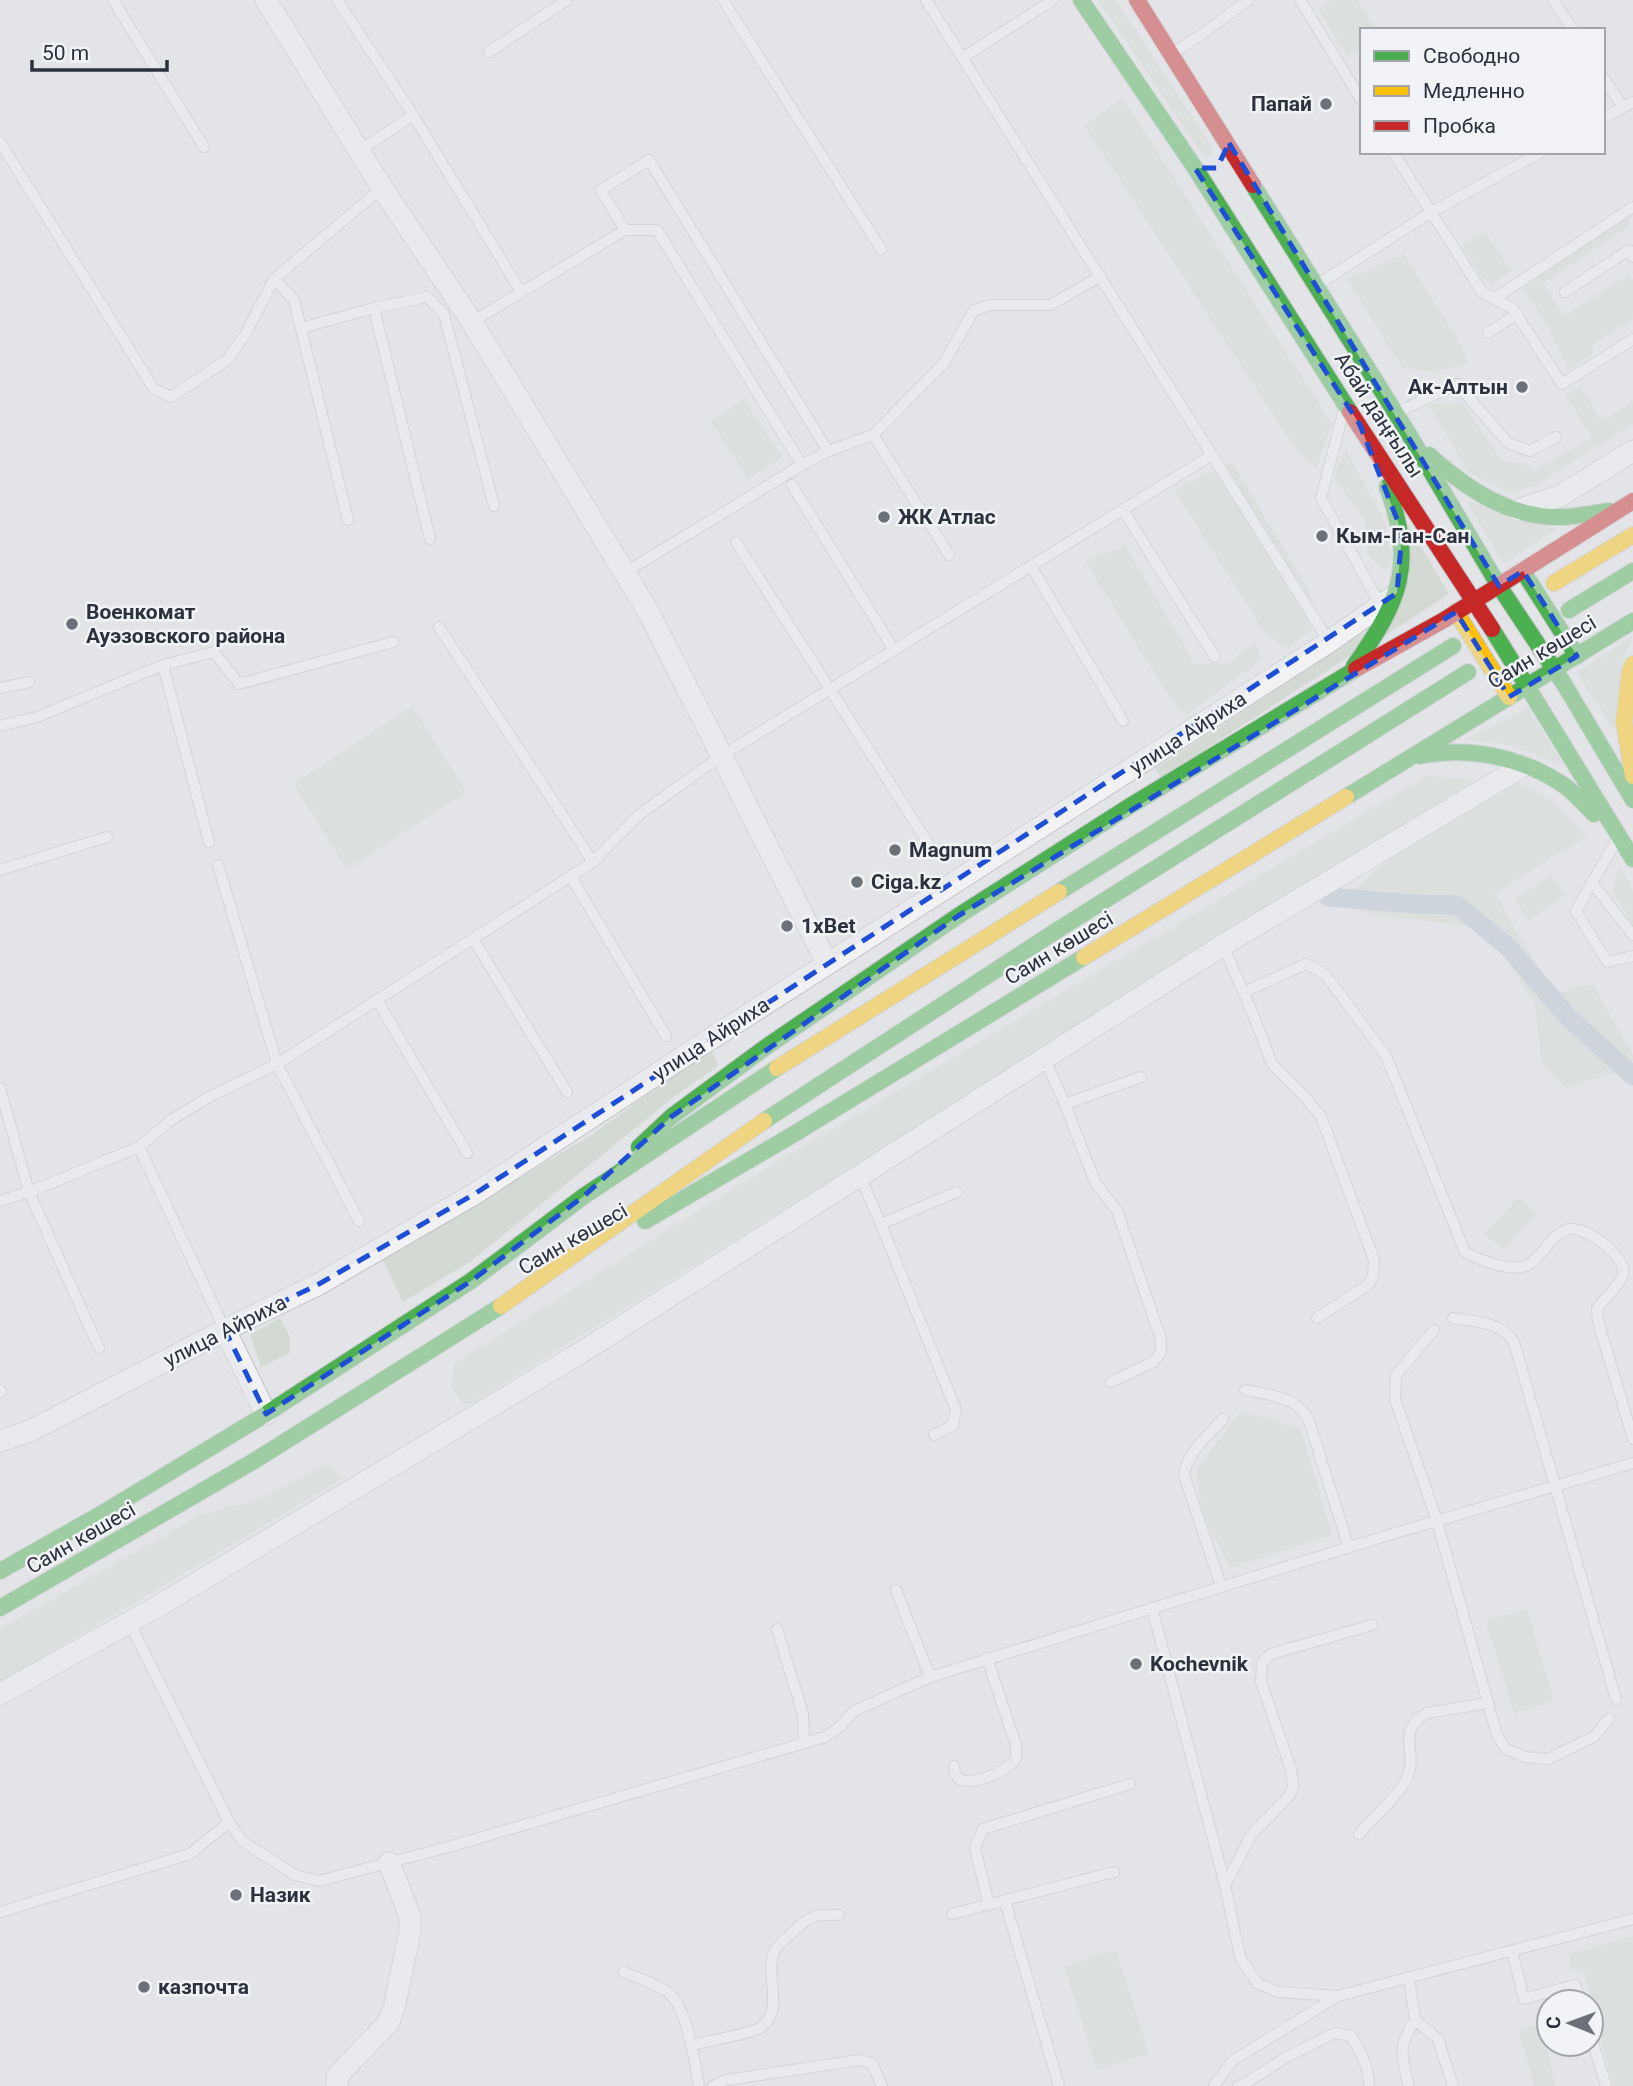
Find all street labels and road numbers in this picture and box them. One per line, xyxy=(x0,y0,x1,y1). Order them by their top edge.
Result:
street label: Абай даңғылы xyxy=(1330,348,1428,482)
street label: Саин көшесі xyxy=(1484,610,1600,694)
street label: улица Айриха xyxy=(1125,686,1251,780)
street label: Саин көшесі xyxy=(1001,906,1117,990)
street label: улица Айриха xyxy=(648,992,774,1086)
street label: Саин көшесі xyxy=(514,1198,632,1280)
street label: улица Айриха xyxy=(160,1290,290,1372)
street label: Саин көшесі xyxy=(22,1497,140,1579)

